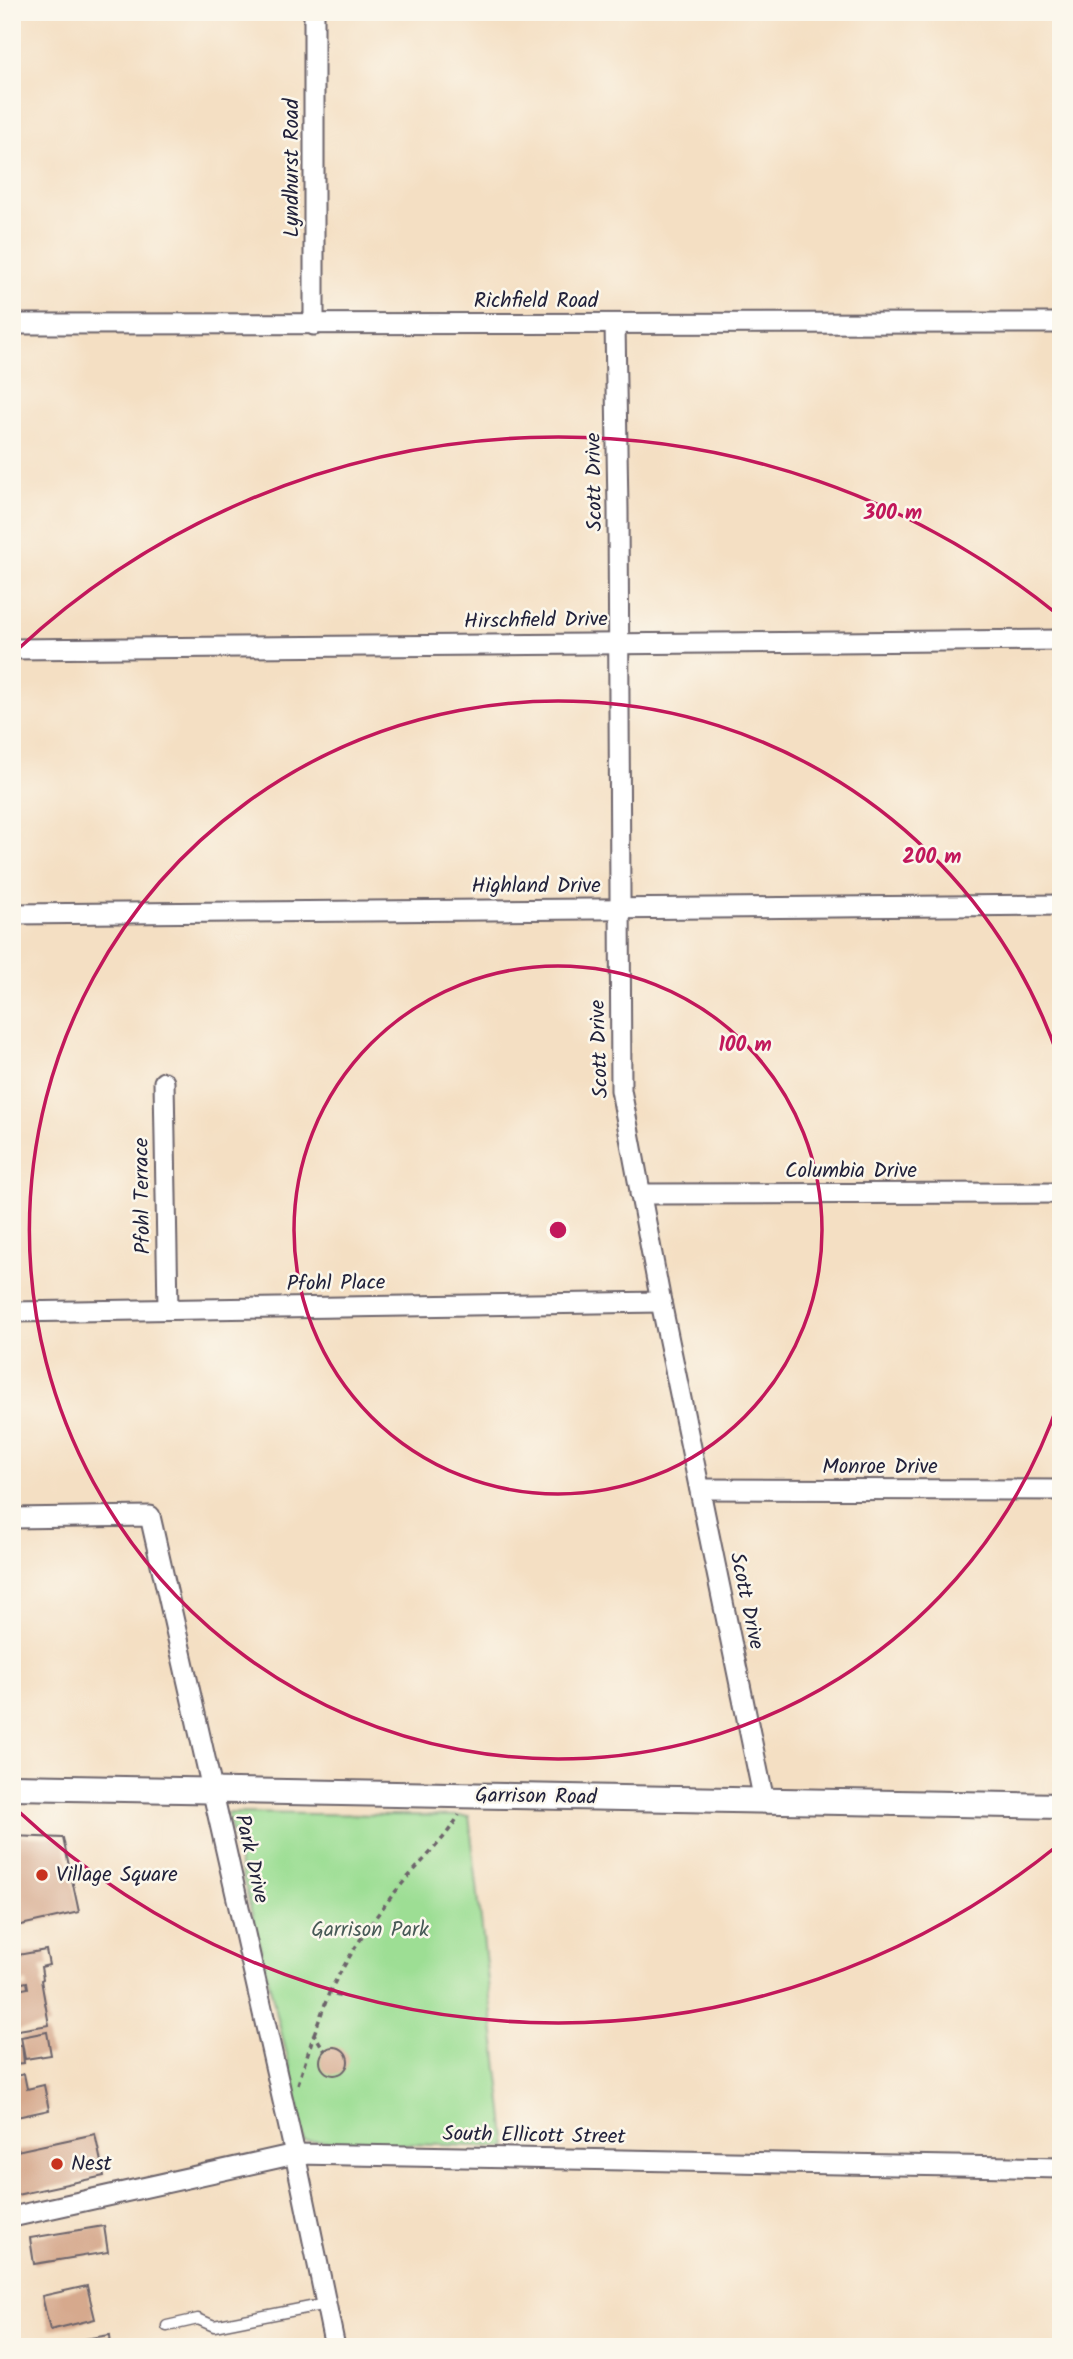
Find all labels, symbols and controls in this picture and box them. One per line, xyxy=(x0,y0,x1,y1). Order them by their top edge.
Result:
street label: Lyndhurst Road xyxy=(276,98,309,237)
street label: Richfield Road xyxy=(474,285,599,318)
street label: Scott Drive xyxy=(578,432,612,532)
text: 300 m xyxy=(863,497,922,530)
street label: Hirschfield Drive xyxy=(464,603,609,639)
text: 200 m xyxy=(902,841,962,874)
street label: Highland Drive xyxy=(471,870,601,903)
street label: Scott Drive xyxy=(582,999,618,1099)
text: 100 m xyxy=(718,1029,772,1062)
street label: Pfohl Terrace xyxy=(125,1137,161,1255)
street label: Columbia Drive xyxy=(785,1155,918,1188)
centre of rings xyxy=(546,1218,570,1242)
street label: Pfohl Place xyxy=(286,1267,386,1301)
street label: Monroe Drive xyxy=(822,1451,938,1484)
street label: Scott Drive xyxy=(720,1549,772,1653)
street label: Garrison Road xyxy=(475,1779,598,1815)
street label: Park Drive xyxy=(225,1811,277,1907)
place label: Village Square xyxy=(56,1859,178,1892)
marker: Village Square xyxy=(34,1867,50,1883)
park label: Garrison Park xyxy=(311,1914,429,1947)
street label: South Ellicott Street xyxy=(442,2118,627,2154)
place label: Nest xyxy=(71,2148,113,2181)
marker: Nest xyxy=(49,2156,65,2172)

